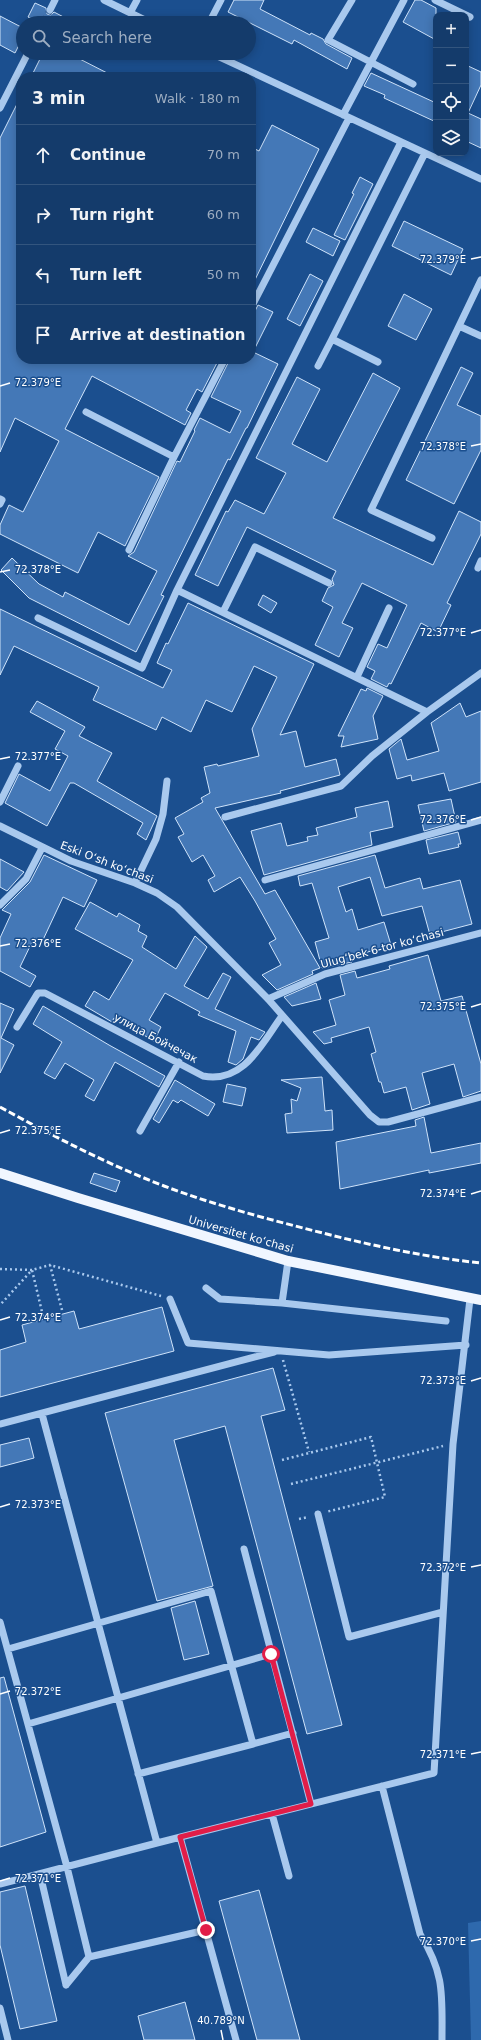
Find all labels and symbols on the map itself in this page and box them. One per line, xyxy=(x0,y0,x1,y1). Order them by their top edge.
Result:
text: 72.379°E xyxy=(420,254,466,265)
text: 72.379°E xyxy=(15,377,61,388)
text: 72.378°E xyxy=(420,441,466,452)
text: 72.378°E xyxy=(15,564,61,575)
text: 72.377°E xyxy=(420,627,466,638)
text: 72.377°E xyxy=(15,751,61,762)
text: 72.376°E xyxy=(420,814,466,825)
street label: Eski Oʻsh koʻchasi xyxy=(58,839,155,886)
street label: Ulug‘bek 6-tor koʻchasi xyxy=(319,926,445,971)
text: 72.376°E xyxy=(15,938,61,949)
text: 72.375°E xyxy=(420,1001,466,1012)
street label: улица Бойчечак xyxy=(112,1011,200,1066)
text: 72.375°E xyxy=(15,1125,61,1136)
text: 72.374°E xyxy=(420,1188,466,1199)
street label: Universitet kо‘chasi xyxy=(187,1213,295,1256)
text: 72.374°E xyxy=(15,1312,61,1323)
text: 72.373°E xyxy=(420,1375,466,1386)
text: 72.373°E xyxy=(15,1499,61,1510)
text: 72.372°E xyxy=(420,1562,466,1573)
route start xyxy=(262,1645,280,1663)
text: 72.372°E xyxy=(15,1686,61,1697)
text: 72.371°E xyxy=(420,1749,466,1760)
text: 72.371°E xyxy=(15,1873,61,1884)
route end xyxy=(197,1921,215,1939)
text: 72.370°E xyxy=(420,1936,466,1947)
text: 40.789°N xyxy=(197,2015,245,2026)

